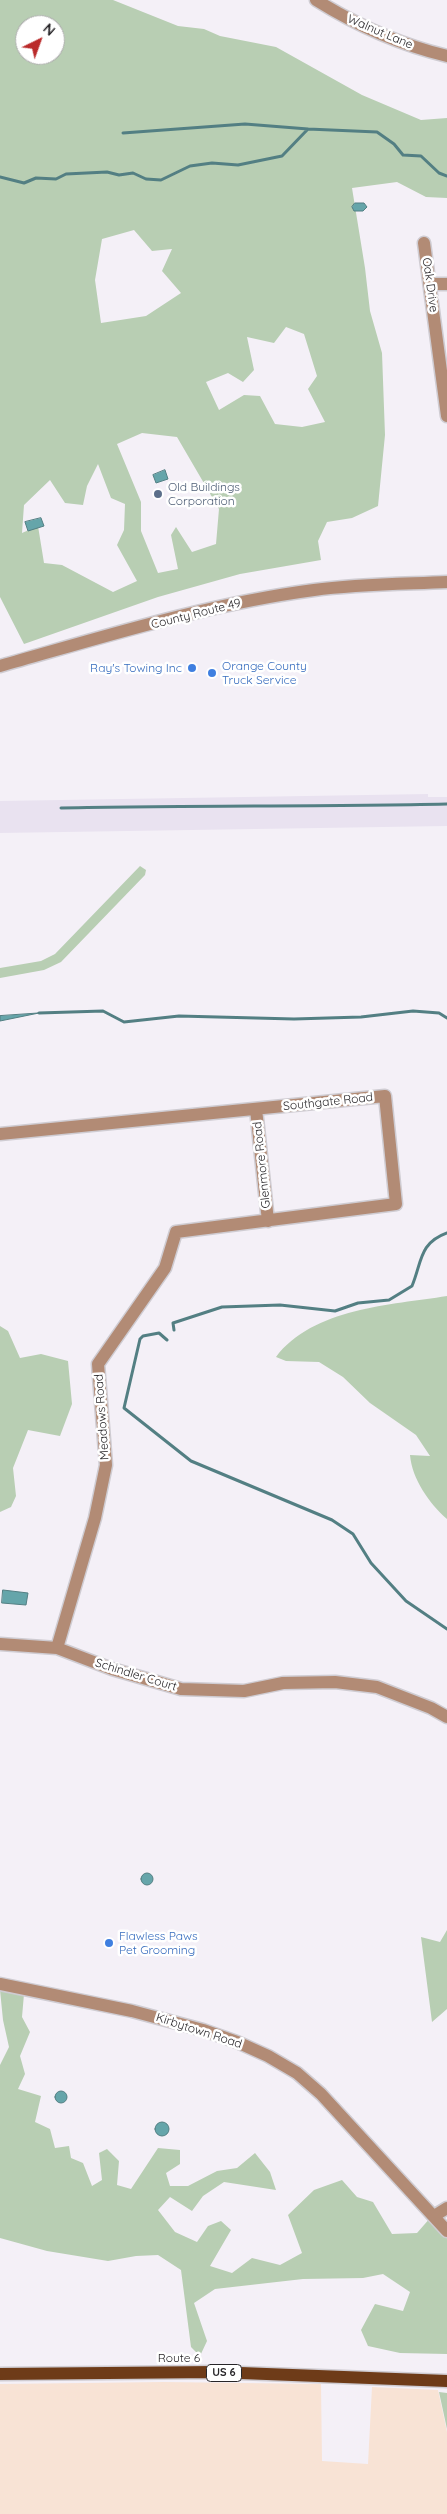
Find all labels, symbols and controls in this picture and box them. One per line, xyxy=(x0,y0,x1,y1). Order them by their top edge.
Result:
street label: Walnut Lane xyxy=(345,12,415,52)
north arrow xyxy=(15,15,65,65)
text: N xyxy=(40,19,59,40)
street label: Oak Drive xyxy=(419,257,441,313)
place label: Old Buildings Corporation xyxy=(168,480,240,508)
marker: Old Buildings Corporation xyxy=(152,488,164,500)
street label: County Route 49 xyxy=(150,596,242,632)
place label: Orange County Truck Service xyxy=(222,659,307,687)
place label: Ray's Towing Inc xyxy=(90,661,182,675)
marker: Ray's Towing Inc xyxy=(186,662,198,674)
marker: Orange County Truck Service xyxy=(206,667,218,679)
street label: Southgate Road xyxy=(282,1090,374,1114)
street label: Glenmore Road xyxy=(250,1121,274,1209)
street label: Meadows Road xyxy=(92,1374,112,1460)
street label: Schindler Court xyxy=(94,1656,178,1694)
place label: Flawless Paws Pet Grooming xyxy=(119,1929,198,1957)
marker: Flawless Paws Pet Grooming xyxy=(103,1937,115,1949)
street label: Kirbytown Road xyxy=(154,2010,244,2052)
street label: Route 6 xyxy=(158,2351,200,2365)
road number: US 6 xyxy=(206,2364,242,2382)

